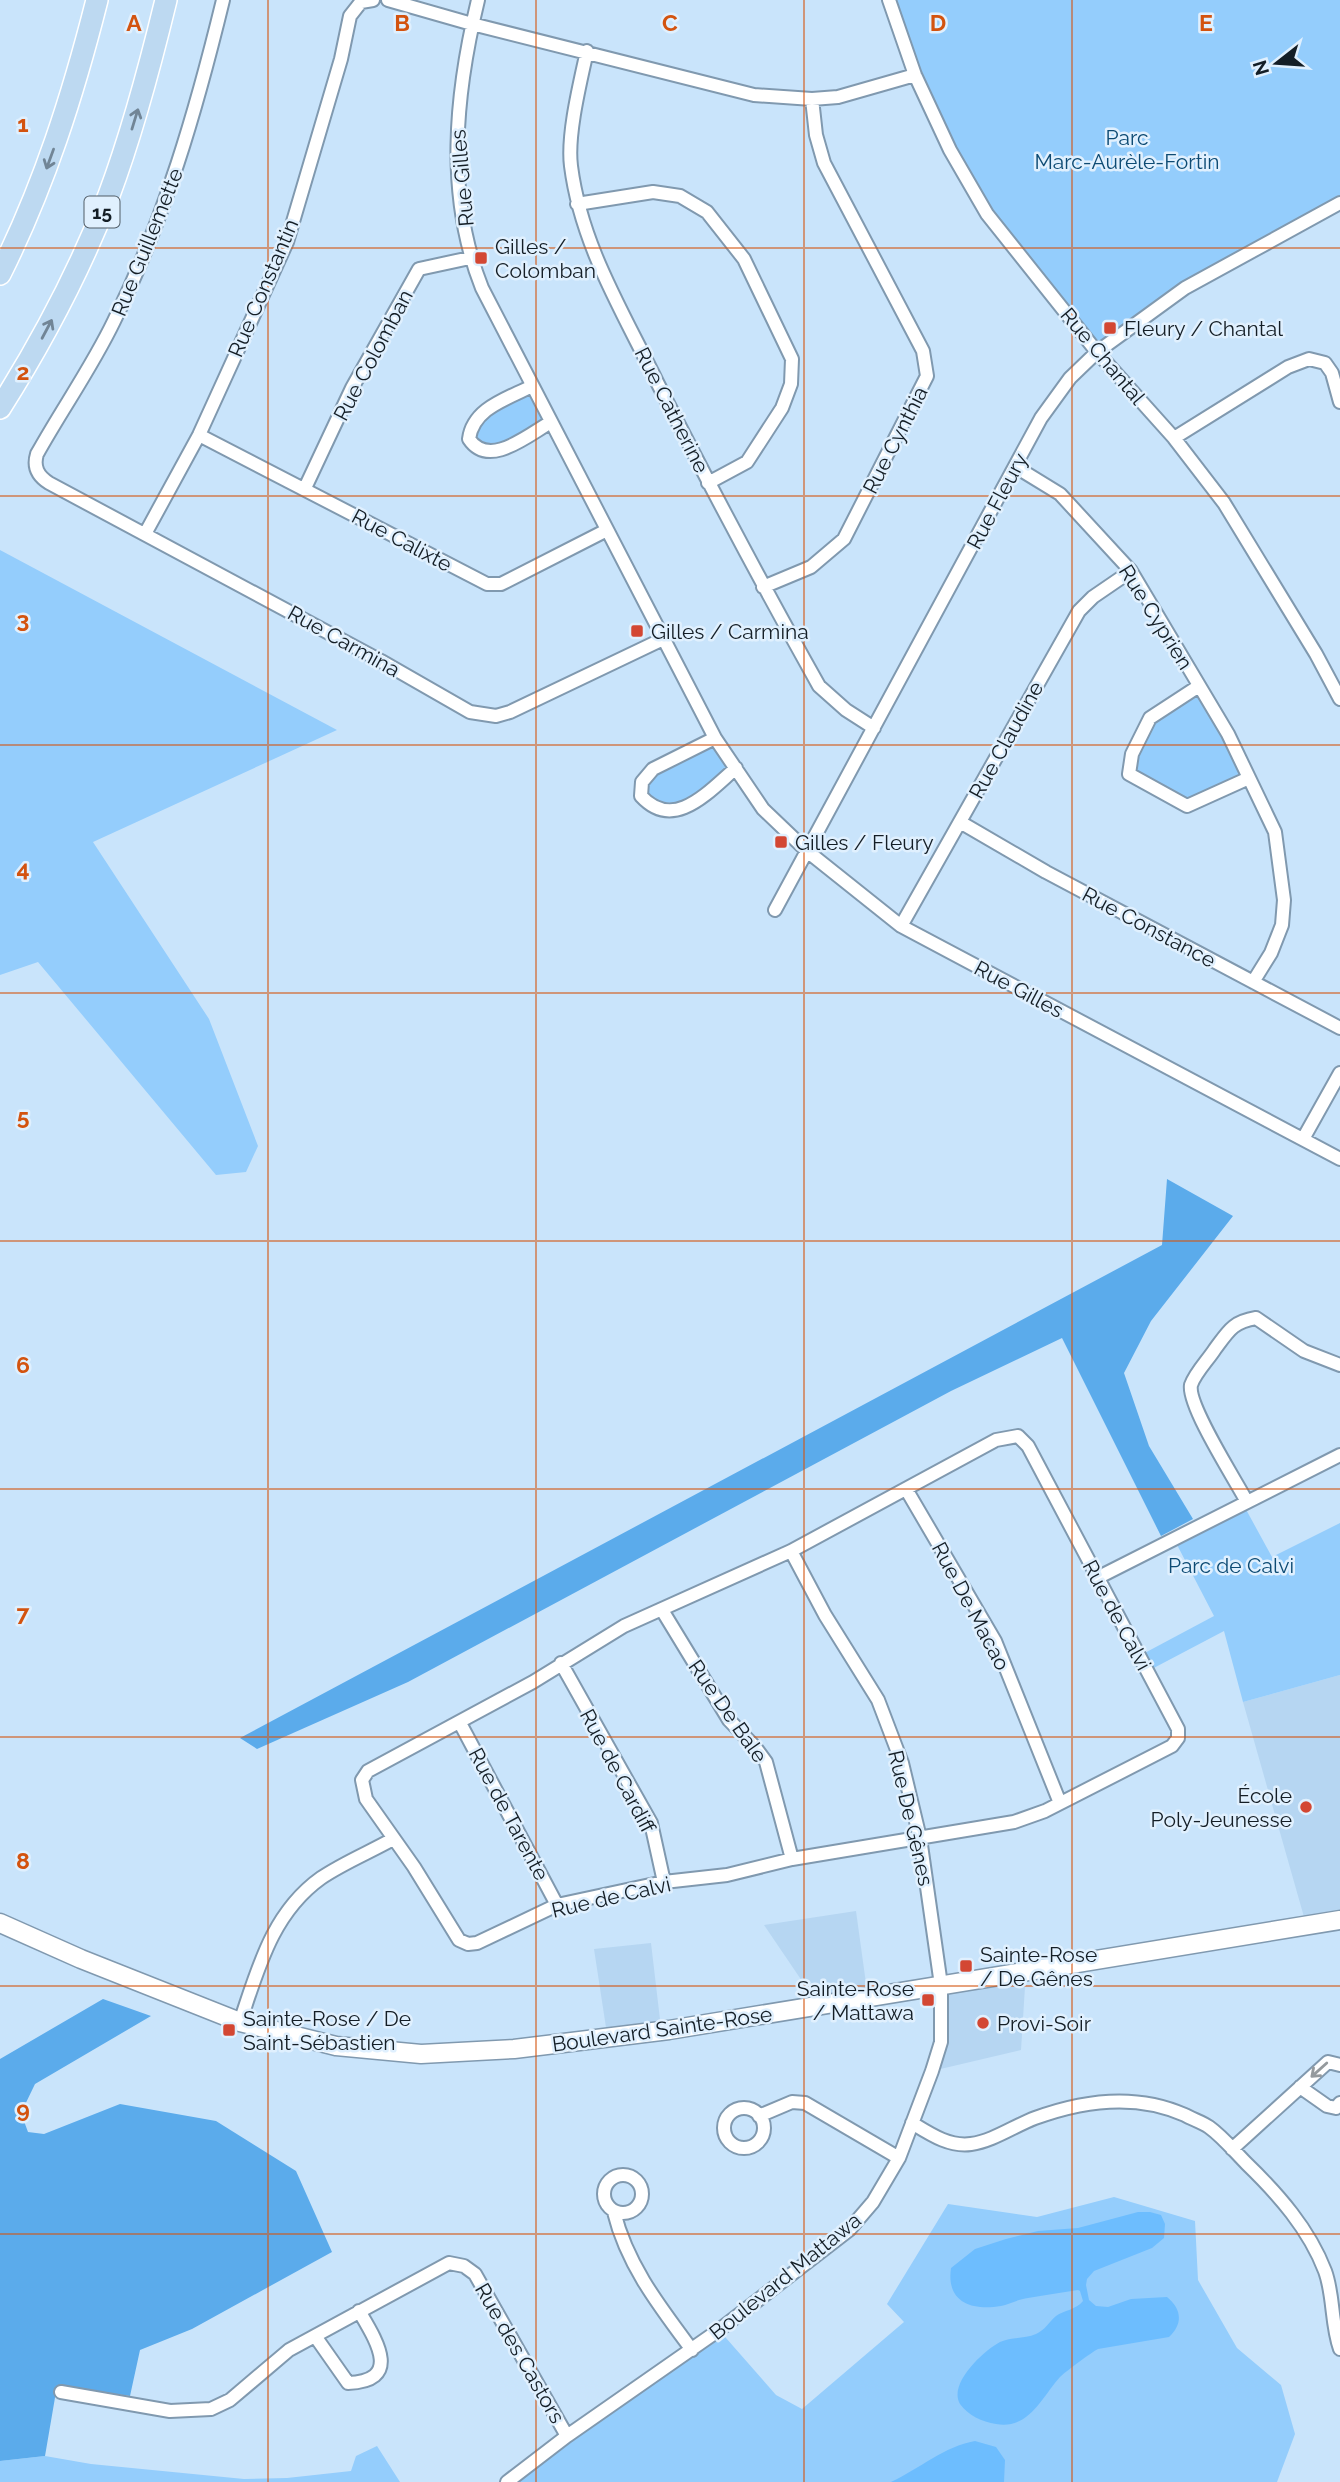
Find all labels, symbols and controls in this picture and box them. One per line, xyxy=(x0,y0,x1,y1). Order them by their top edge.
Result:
text: A xyxy=(126,9,142,36)
text: B xyxy=(394,9,410,36)
text: C xyxy=(662,9,678,36)
text: D xyxy=(930,9,946,36)
text: E xyxy=(1199,9,1213,36)
north arrow xyxy=(1242,28,1312,98)
text: N xyxy=(1248,58,1273,78)
one-way arrow xyxy=(129,108,142,130)
text: 1 xyxy=(17,110,29,137)
park label: Parc Marc-Aurèle-Fortin xyxy=(1034,125,1220,174)
street label: Rue Gilles xyxy=(445,128,479,228)
one-way arrow xyxy=(43,148,56,170)
street label: Rue Guillemette xyxy=(106,164,188,320)
road number: 15 xyxy=(84,196,119,228)
street label: Rue Constantin xyxy=(223,215,303,361)
place label: Gilles / Colomban xyxy=(495,234,596,283)
marker: Gilles / Colomban xyxy=(473,250,489,266)
street label: Rue Colomban xyxy=(328,285,418,425)
street label: Rue Chantal xyxy=(1055,303,1151,409)
place label: Fleury / Chantal xyxy=(1124,316,1283,341)
one-way arrow xyxy=(40,319,54,339)
marker: Fleury / Chantal xyxy=(1102,320,1118,336)
street label: Rue Catherine xyxy=(630,343,714,477)
text: 2 xyxy=(17,358,29,385)
street label: Rue Cynthia xyxy=(857,382,933,498)
street label: Rue Fleury xyxy=(961,449,1033,553)
street label: Rue Calixte xyxy=(348,503,456,577)
street label: Rue Cyprien xyxy=(1114,560,1198,674)
street label: Rue Carmina xyxy=(283,600,405,682)
text: 3 xyxy=(17,606,29,633)
place label: Gilles / Carmina xyxy=(651,619,809,644)
marker: Gilles / Carmina xyxy=(629,623,645,639)
street label: Rue Claudine xyxy=(964,677,1048,803)
place label: Gilles / Fleury xyxy=(795,830,934,855)
marker: Gilles / Fleury xyxy=(773,834,789,850)
text: 4 xyxy=(16,855,30,882)
street label: Rue Constance xyxy=(1078,881,1220,973)
street label: Rue Gilles xyxy=(970,955,1068,1023)
text: 5 xyxy=(17,1103,30,1130)
text: 6 xyxy=(16,1351,30,1378)
street label: Rue De Macao xyxy=(927,1538,1015,1674)
park label: Parc de Calvi xyxy=(1168,1553,1294,1578)
street label: Rue de Calvi xyxy=(1077,1556,1157,1674)
text: 7 xyxy=(17,1599,30,1626)
street label: Rue De Bale xyxy=(683,1655,773,1767)
street label: Rue de Cardiff xyxy=(575,1705,662,1838)
street label: Rue de Tarente xyxy=(464,1743,554,1885)
street label: Rue De Gênes xyxy=(883,1748,939,1888)
place label: École Poly-Jeunesse xyxy=(1151,1783,1292,1832)
marker: École Poly-Jeunesse xyxy=(1298,1799,1314,1815)
text: 8 xyxy=(16,1847,30,1874)
street label: Rue de Calvi xyxy=(549,1871,673,1923)
place label: Sainte-Rose / De Gênes xyxy=(980,1942,1097,1991)
marker: Sainte-Rose / De Gênes xyxy=(958,1958,974,1974)
place label: Sainte-Rose / Mattawa xyxy=(797,1976,914,2025)
marker: Sainte-Rose / Mattawa xyxy=(920,1992,936,2008)
street label: Boulevard Sainte-Rose xyxy=(550,2001,774,2057)
place label: Sainte-Rose / De Saint-Sébastien xyxy=(243,2006,411,2055)
place label: Provi-Soir xyxy=(997,2011,1092,2036)
marker: Provi-Soir xyxy=(975,2015,991,2031)
marker: Sainte-Rose / De Saint-Sébastien xyxy=(221,2022,237,2038)
one-way arrow xyxy=(1311,2062,1328,2079)
text: 9 xyxy=(16,2096,30,2123)
street label: Boulevard Mattawa xyxy=(704,2207,866,2345)
street label: Rue des Castors xyxy=(470,2279,570,2427)

